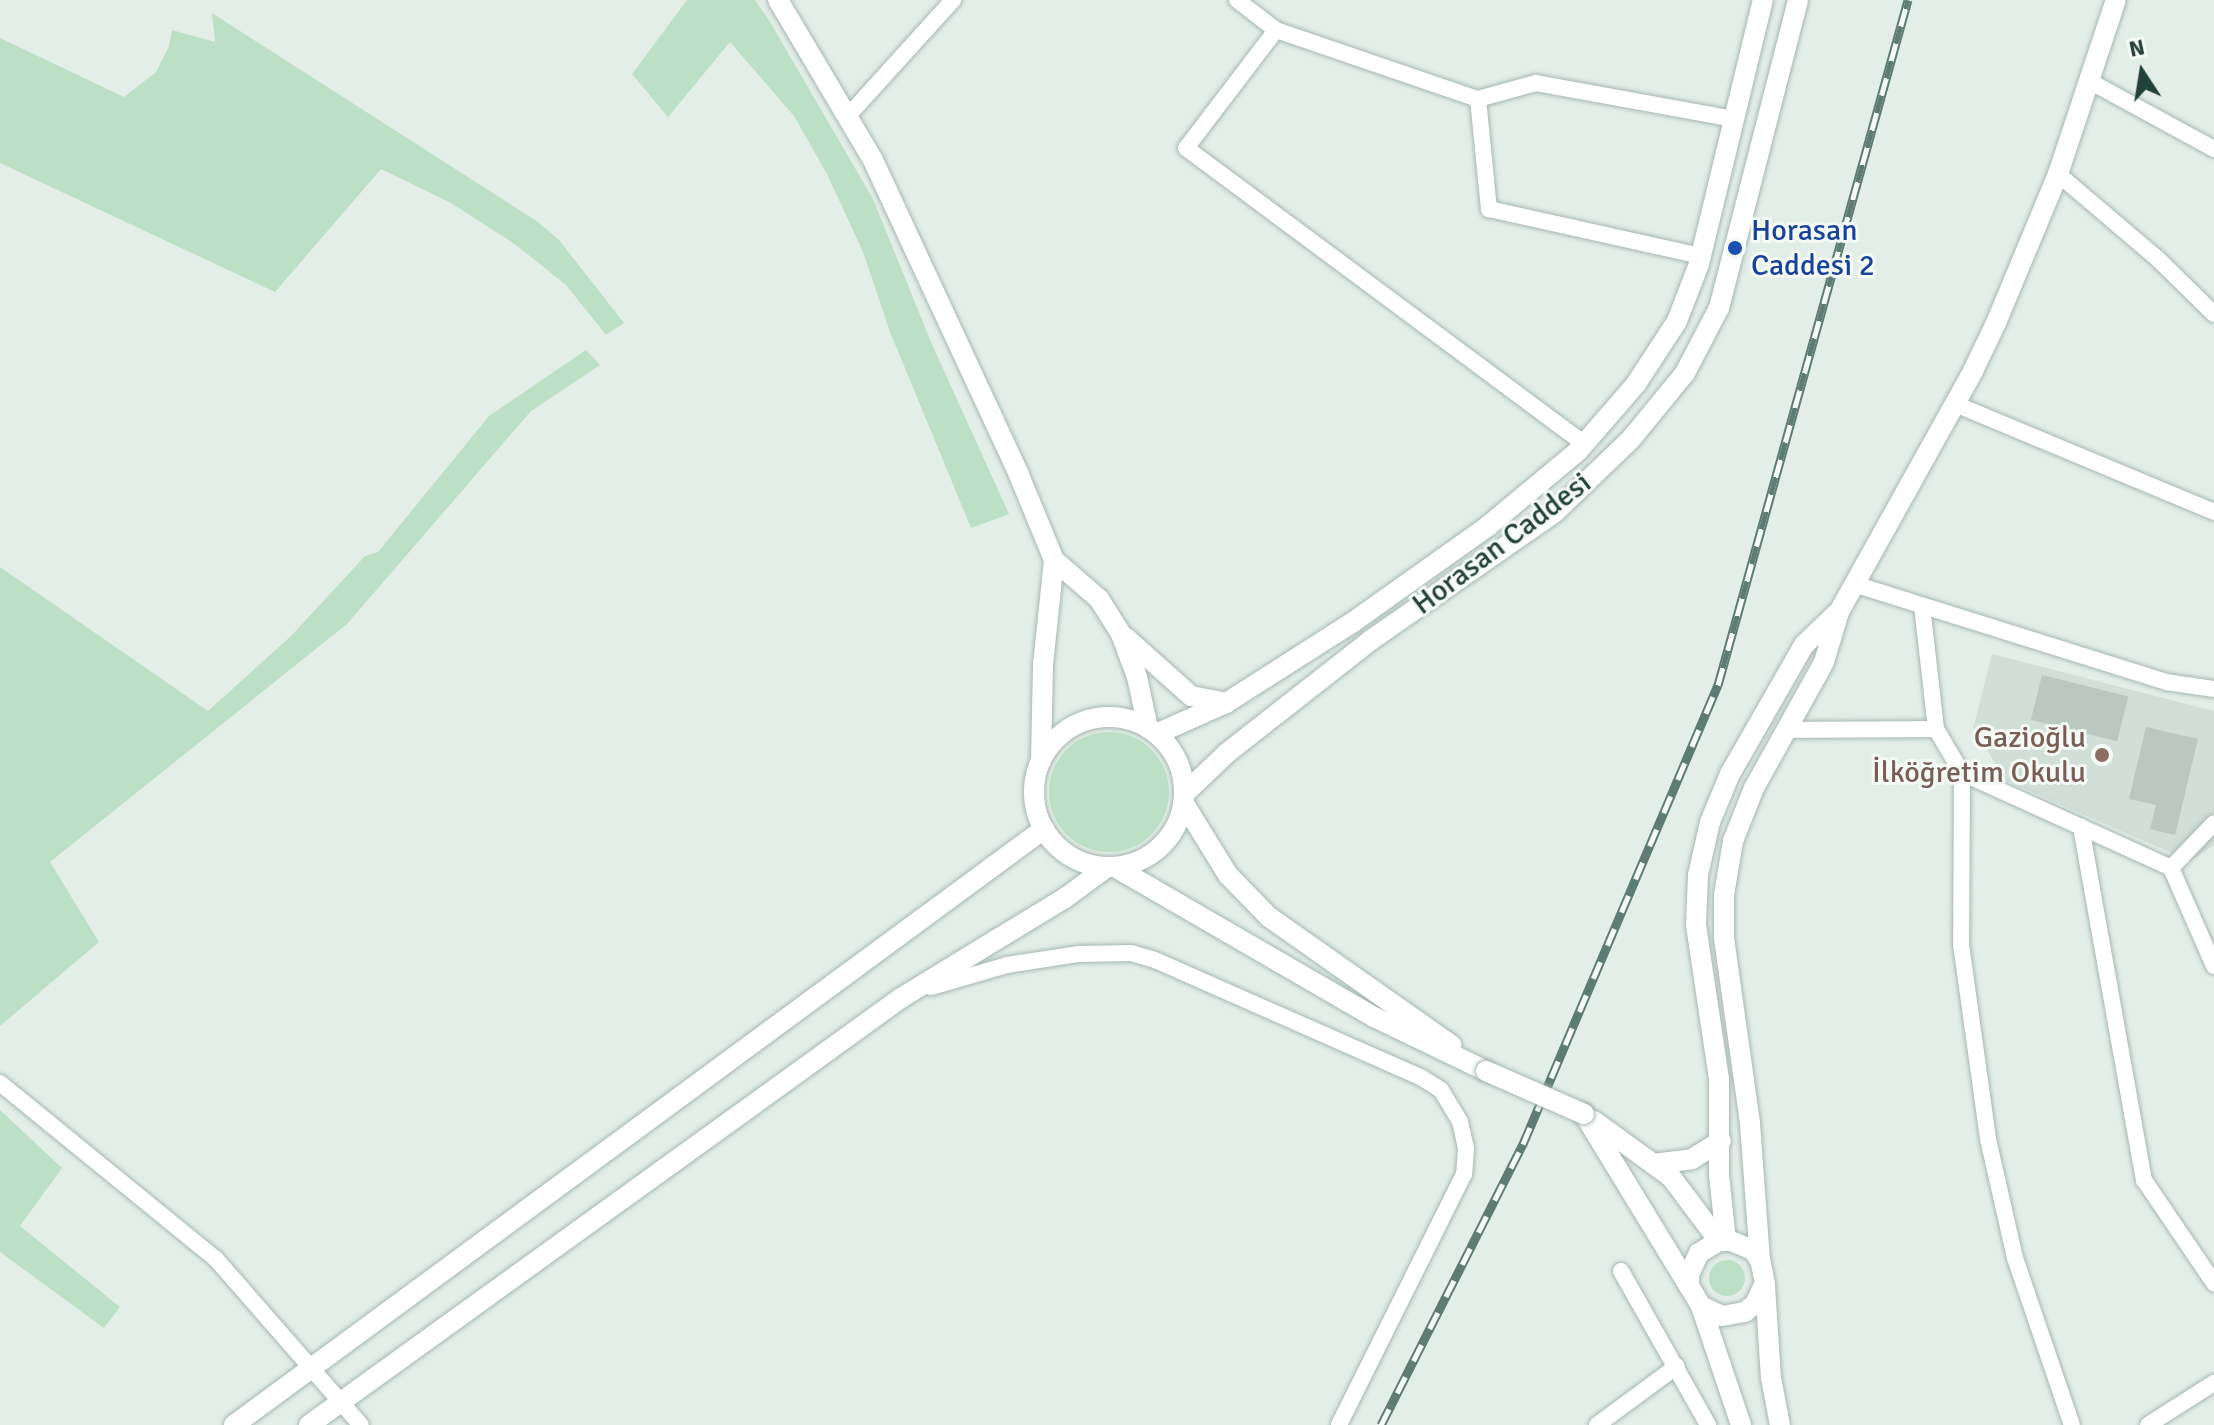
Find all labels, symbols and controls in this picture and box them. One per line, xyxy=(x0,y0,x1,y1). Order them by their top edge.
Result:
north arrow xyxy=(2102,32,2182,112)
text: N xyxy=(2127,33,2147,63)
place label: Horasan Caddesi 2 xyxy=(1751,213,1875,284)
marker: Horasan Caddesi 2 xyxy=(1726,239,1744,257)
street label: Horasan Caddesi xyxy=(1406,465,1598,623)
place label: Gazioğlu İlköğretim Okulu xyxy=(1872,720,2086,790)
marker: Gazioğlu İlköğretim Okulu xyxy=(2093,746,2111,764)

